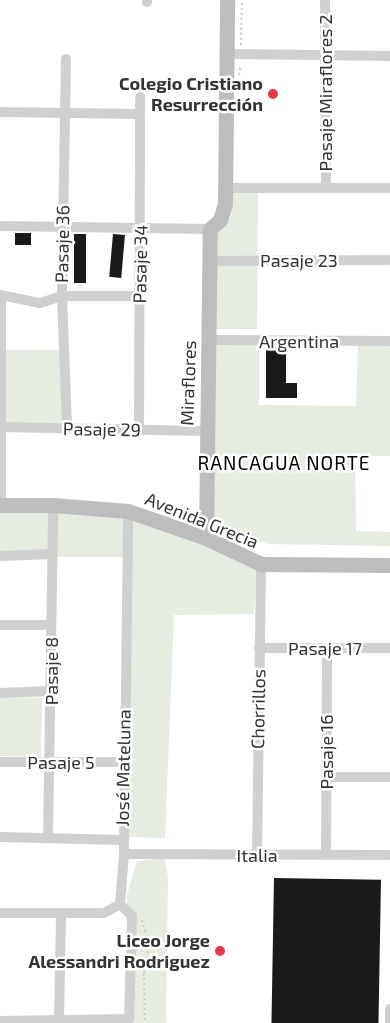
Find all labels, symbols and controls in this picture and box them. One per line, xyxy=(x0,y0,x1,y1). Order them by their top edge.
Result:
street label: Pasaje Miraflores 2 xyxy=(314,14,336,172)
place label: Colegio Cristiano Resurrección xyxy=(119,73,263,116)
marker: Colegio Cristiano Resurrección xyxy=(267,88,279,100)
street label: Pasaje 36 xyxy=(51,205,73,283)
street label: Pasaje 34 xyxy=(129,224,151,304)
street label: Pasaje 23 xyxy=(260,249,338,271)
street label: Argentina xyxy=(259,330,339,352)
street label: Miraflores xyxy=(176,340,200,426)
street label: Pasaje 29 xyxy=(63,418,141,440)
district label: RANCAGUA NORTE xyxy=(196,452,372,474)
street label: Avenida Grecia xyxy=(142,487,262,553)
street label: Pasaje 8 xyxy=(40,637,62,705)
street label: Pasaje 17 xyxy=(288,637,362,659)
street label: Chorrillos xyxy=(247,669,269,749)
street label: José Mateluna xyxy=(111,709,135,827)
street label: Pasaje 16 xyxy=(315,714,337,790)
street label: Pasaje 5 xyxy=(27,751,95,773)
street label: Italia xyxy=(236,844,278,866)
place label: Liceo Jorge Alessandri Rodriguez xyxy=(28,930,210,972)
marker: Liceo Jorge Alessandri Rodriguez xyxy=(214,945,226,957)

